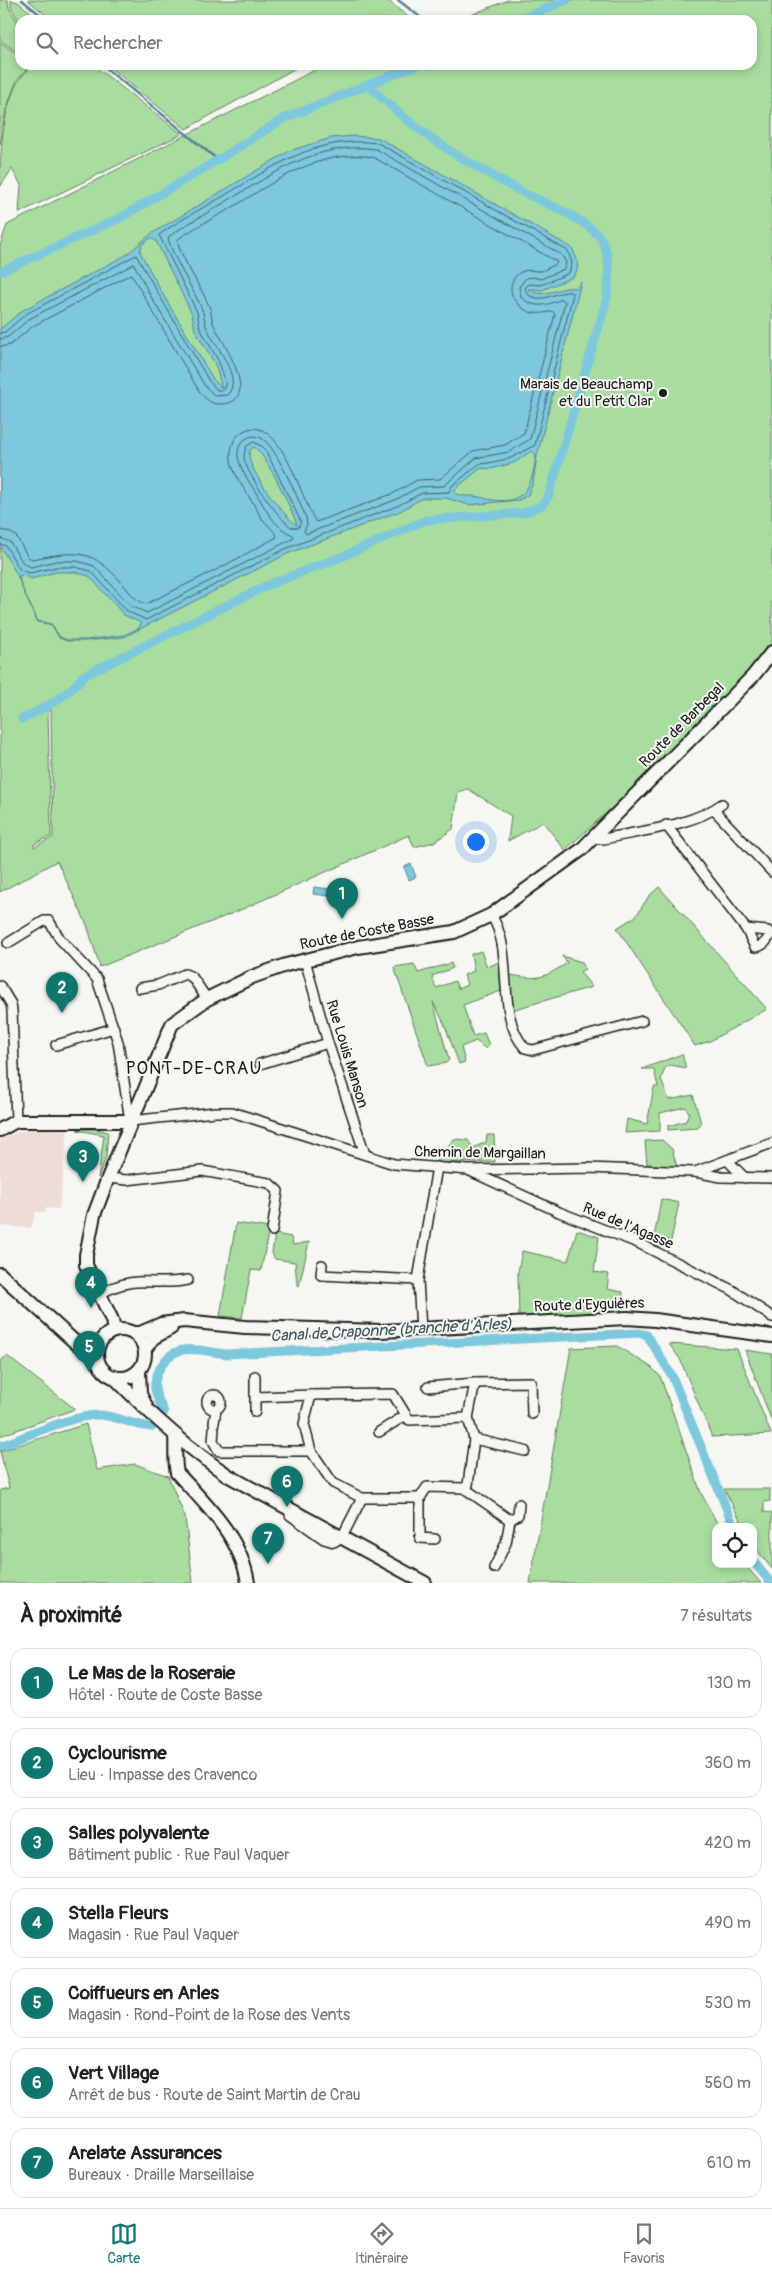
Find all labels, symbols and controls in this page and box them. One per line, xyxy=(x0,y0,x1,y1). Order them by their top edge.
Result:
search box xyxy=(15,15,757,70)
icon: search xyxy=(33,29,61,57)
text: Rechercher xyxy=(73,31,163,55)
place label: Marais de Beauchamp et du Petit Clar xyxy=(520,375,654,411)
marker: Marais de Beauchamp et du Petit Clar xyxy=(657,387,669,399)
street label: Route de Barbegal xyxy=(635,678,729,772)
your location xyxy=(463,829,489,855)
pin: 1 xyxy=(326,878,358,919)
street label: Route de Coste Basse xyxy=(298,910,436,954)
pin: 2 xyxy=(46,972,78,1013)
street label: Rue Louis Manson xyxy=(322,998,372,1110)
district label: PONT-DE-CRAU xyxy=(126,1057,262,1080)
pin: 3 xyxy=(67,1141,99,1182)
street label: Chemin de Margaillan xyxy=(414,1142,546,1164)
street label: Rue de l'Agasse xyxy=(580,1198,677,1254)
pin: 4 xyxy=(75,1267,107,1308)
street label: Route d'Eyguières xyxy=(533,1294,645,1316)
water label: Canal de Craponne (branche d'Arles) xyxy=(270,1314,513,1346)
pin: 5 xyxy=(73,1331,105,1372)
pin: 6 xyxy=(271,1466,303,1507)
pin: 7 xyxy=(252,1523,284,1564)
map controls xyxy=(712,1523,757,1568)
button: locate xyxy=(712,1523,757,1568)
text: À proximité xyxy=(20,1602,123,1629)
text: 7 résultats xyxy=(680,1606,752,1626)
text: Le Mas de la Roseraie xyxy=(68,1661,235,1685)
text: 1 xyxy=(34,1673,40,1693)
text: 130 m xyxy=(707,1673,751,1693)
text: Hôtel · Route de Coste Basse xyxy=(68,1685,262,1705)
text: Cyclourisme xyxy=(68,1741,167,1765)
text: 2 xyxy=(33,1753,41,1773)
text: 360 m xyxy=(704,1753,751,1773)
text: Lieu · Impasse des Cravenco xyxy=(68,1765,257,1785)
text: Salles polyvalente xyxy=(68,1821,209,1845)
text: 3 xyxy=(33,1833,41,1853)
text: 420 m xyxy=(704,1833,751,1853)
text: Bâtiment public · Rue Paul Vaquer xyxy=(68,1845,290,1865)
text: Stella Fleurs xyxy=(68,1901,168,1925)
text: 4 xyxy=(32,1913,42,1933)
text: 490 m xyxy=(705,1913,751,1933)
text: Magasin · Rue Paul Vaquer xyxy=(68,1925,239,1945)
text: Coiffueurs en Arles xyxy=(68,1981,219,2005)
text: 5 xyxy=(33,1993,41,2013)
text: 530 m xyxy=(705,1993,751,2013)
text: Magasin · Rond-Point de la Rose des Vents xyxy=(68,2005,350,2025)
text: Vert Village xyxy=(68,2061,159,2085)
text: 6 xyxy=(32,2073,42,2093)
text: 560 m xyxy=(704,2073,751,2093)
text: Arrêt de bus · Route de Saint Martin de Crau xyxy=(68,2085,361,2105)
text: Arelate Assurances xyxy=(68,2141,222,2165)
text: 7 xyxy=(33,2153,41,2173)
text: 610 m xyxy=(707,2153,751,2173)
text: Bureaux · Draille Marseillaise xyxy=(68,2165,254,2185)
tab: Carte xyxy=(107,2220,140,2267)
tab: Itinéraire xyxy=(355,2220,408,2267)
tab: Favoris xyxy=(623,2220,665,2267)

